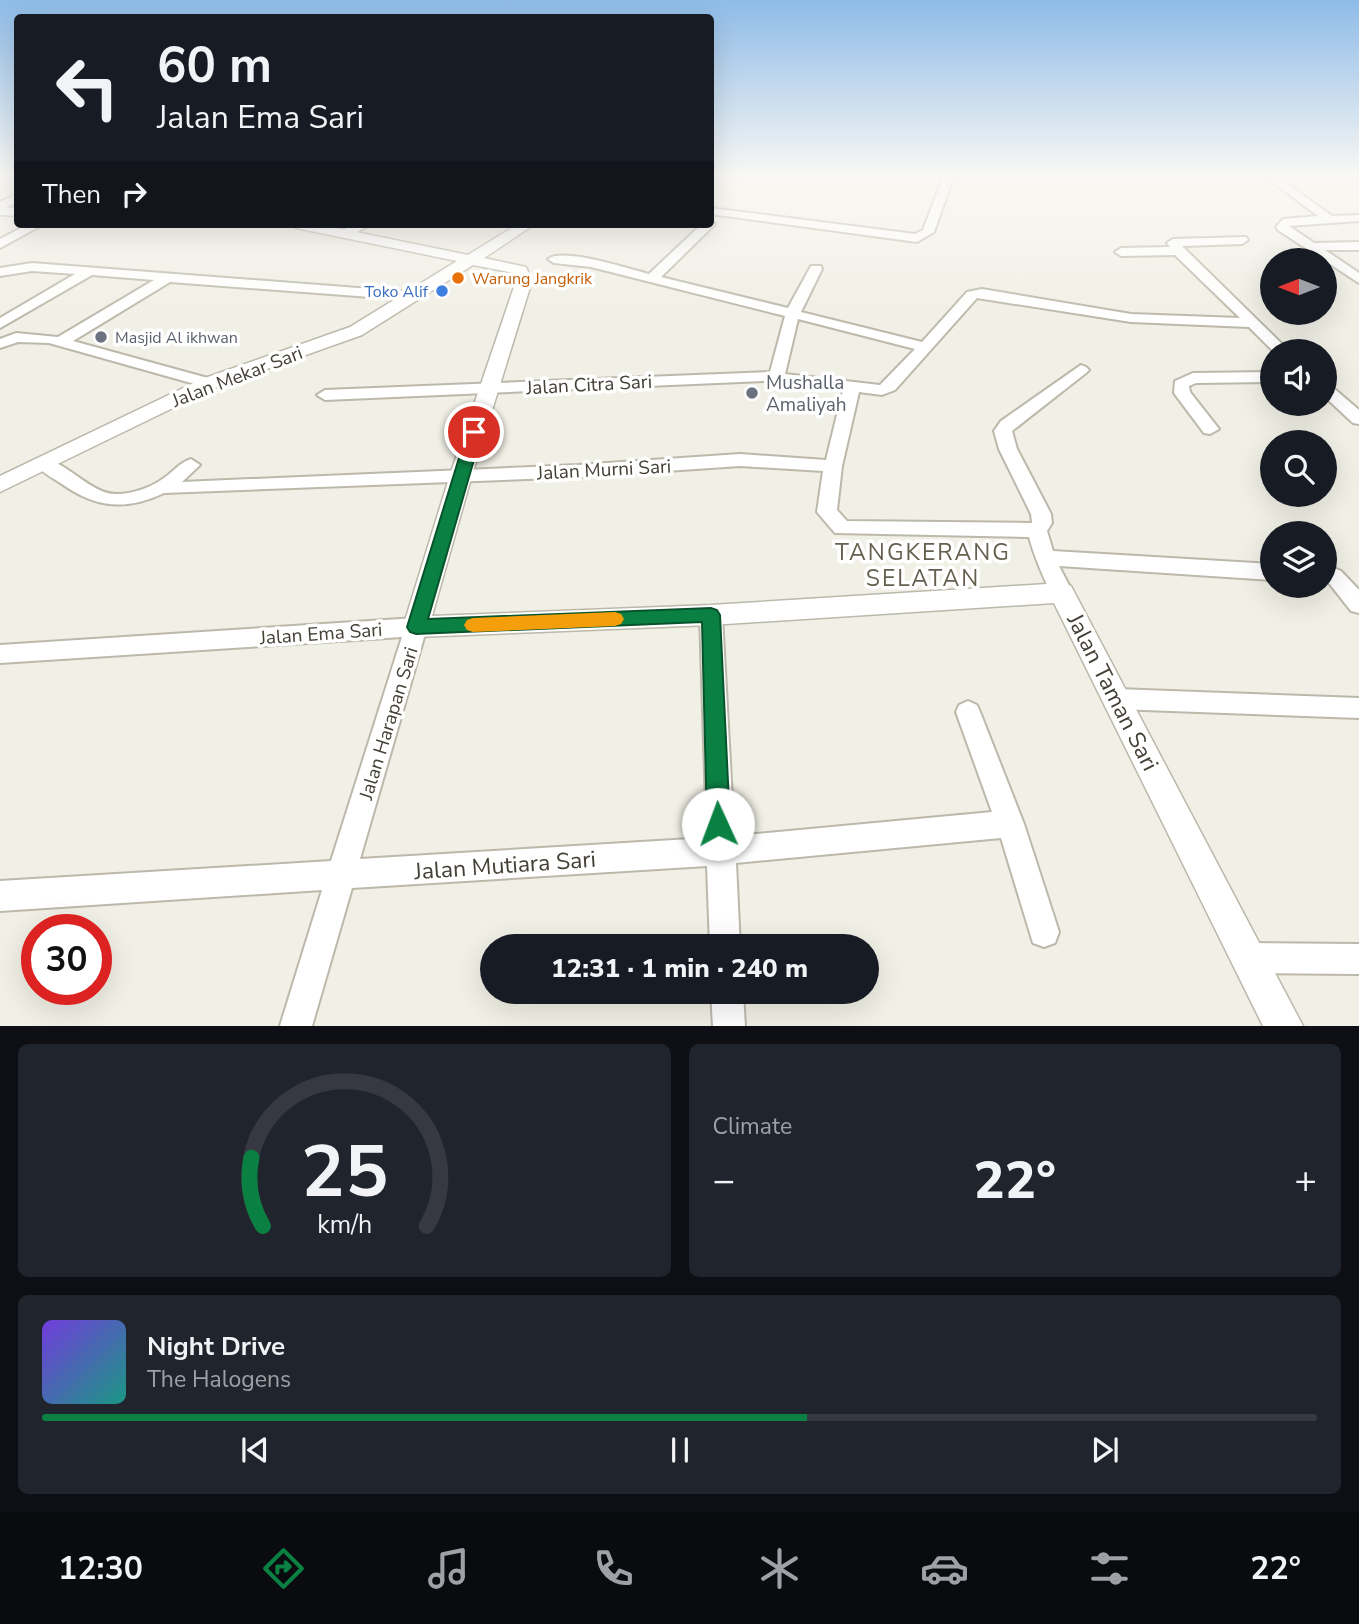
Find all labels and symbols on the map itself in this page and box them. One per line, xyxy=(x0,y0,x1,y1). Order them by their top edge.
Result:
north arrow xyxy=(1260,248,1337,326)
place label: Warung Jangkrik xyxy=(472,268,593,290)
marker: Warung Jangkrik xyxy=(450,270,466,286)
place label: Toko Alif xyxy=(364,281,429,303)
marker: Toko Alif xyxy=(434,283,450,299)
place label: Masjid Al ikhwan xyxy=(115,327,238,349)
marker: Masjid Al ikhwan xyxy=(93,329,109,345)
street label: Jalan Mekar Sari xyxy=(167,340,306,414)
street label: Jalan Citra Sari xyxy=(524,369,653,401)
place label: Mushalla Amaliyah xyxy=(766,370,847,418)
marker: Mushalla Amaliyah xyxy=(744,385,760,401)
pin xyxy=(444,402,504,462)
street label: Jalan Murni Sari xyxy=(535,454,672,487)
district label: TANGKERANG SELATAN xyxy=(835,537,1011,594)
street label: Jalan Taman Sari xyxy=(1059,607,1166,776)
street label: Jalan Ema Sari xyxy=(258,617,383,651)
street label: Jalan Harapan Sari xyxy=(353,644,425,804)
position arrow xyxy=(681,787,755,861)
street label: Jalan Mutiara Sari xyxy=(412,844,597,887)
speed limit sign: 30 xyxy=(21,914,112,1005)

